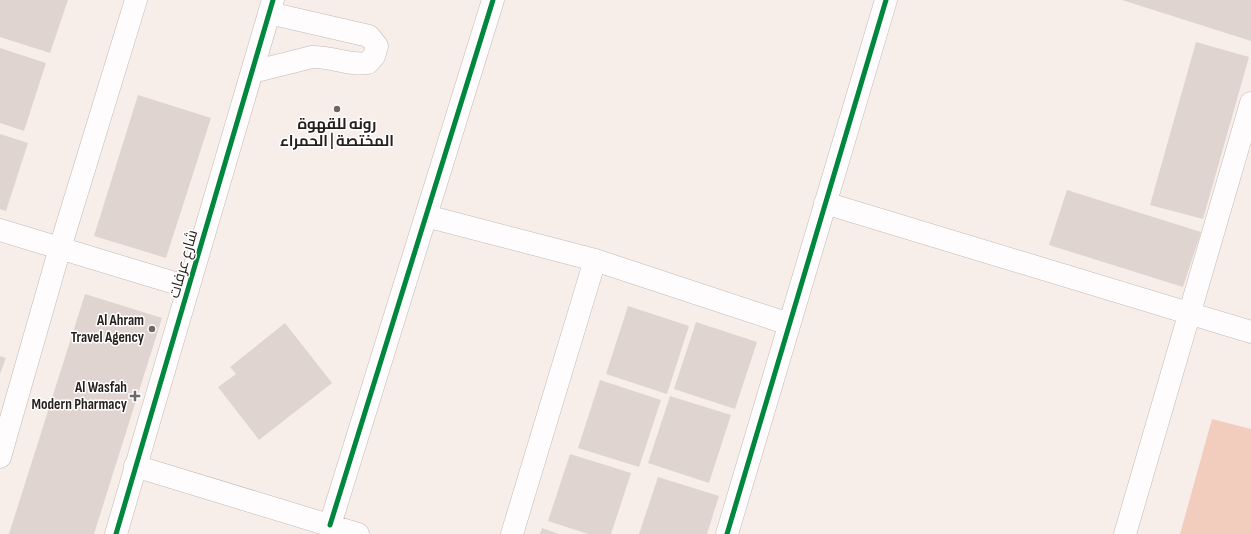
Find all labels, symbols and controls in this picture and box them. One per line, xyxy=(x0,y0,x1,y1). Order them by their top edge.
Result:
marker: رونه للقهوة المختصة | الحمراء xyxy=(332,104,342,114)
place label: رونه للقهوة المختصة | الحمراء xyxy=(280,115,394,151)
street label: شارع عرفات xyxy=(165,228,203,301)
place label: Al Ahram Travel Agency xyxy=(71,311,145,347)
marker: Al Ahram Travel Agency xyxy=(147,324,157,334)
place label: Al Wasfah Modern Pharmacy xyxy=(32,378,128,414)
marker: Al Wasfah Modern Pharmacy xyxy=(130,391,140,401)

